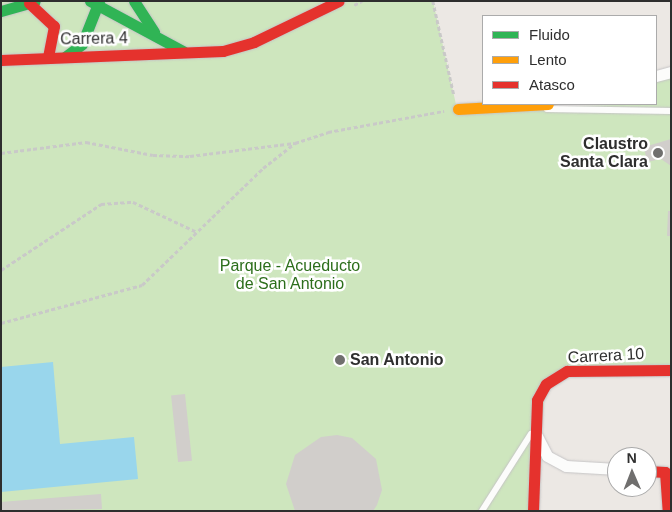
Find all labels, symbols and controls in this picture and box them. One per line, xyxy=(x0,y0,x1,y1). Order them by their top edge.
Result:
legend xyxy=(482,15,657,105)
text: Fluido xyxy=(529,26,570,43)
street label: Carrera 4 xyxy=(60,29,128,49)
text: Lento xyxy=(529,51,567,68)
text: Atasco xyxy=(529,76,575,93)
place label: Claustro Santa Clara xyxy=(560,134,648,172)
marker: Claustro Santa Clara xyxy=(652,147,664,159)
park label: Parque - Acueducto de San Antonio xyxy=(219,256,361,294)
street label: Carrera 10 xyxy=(567,344,645,368)
place label: San Antonio xyxy=(350,350,444,370)
marker: San Antonio xyxy=(334,354,346,366)
north arrow xyxy=(607,447,657,497)
text: N xyxy=(627,450,637,466)

